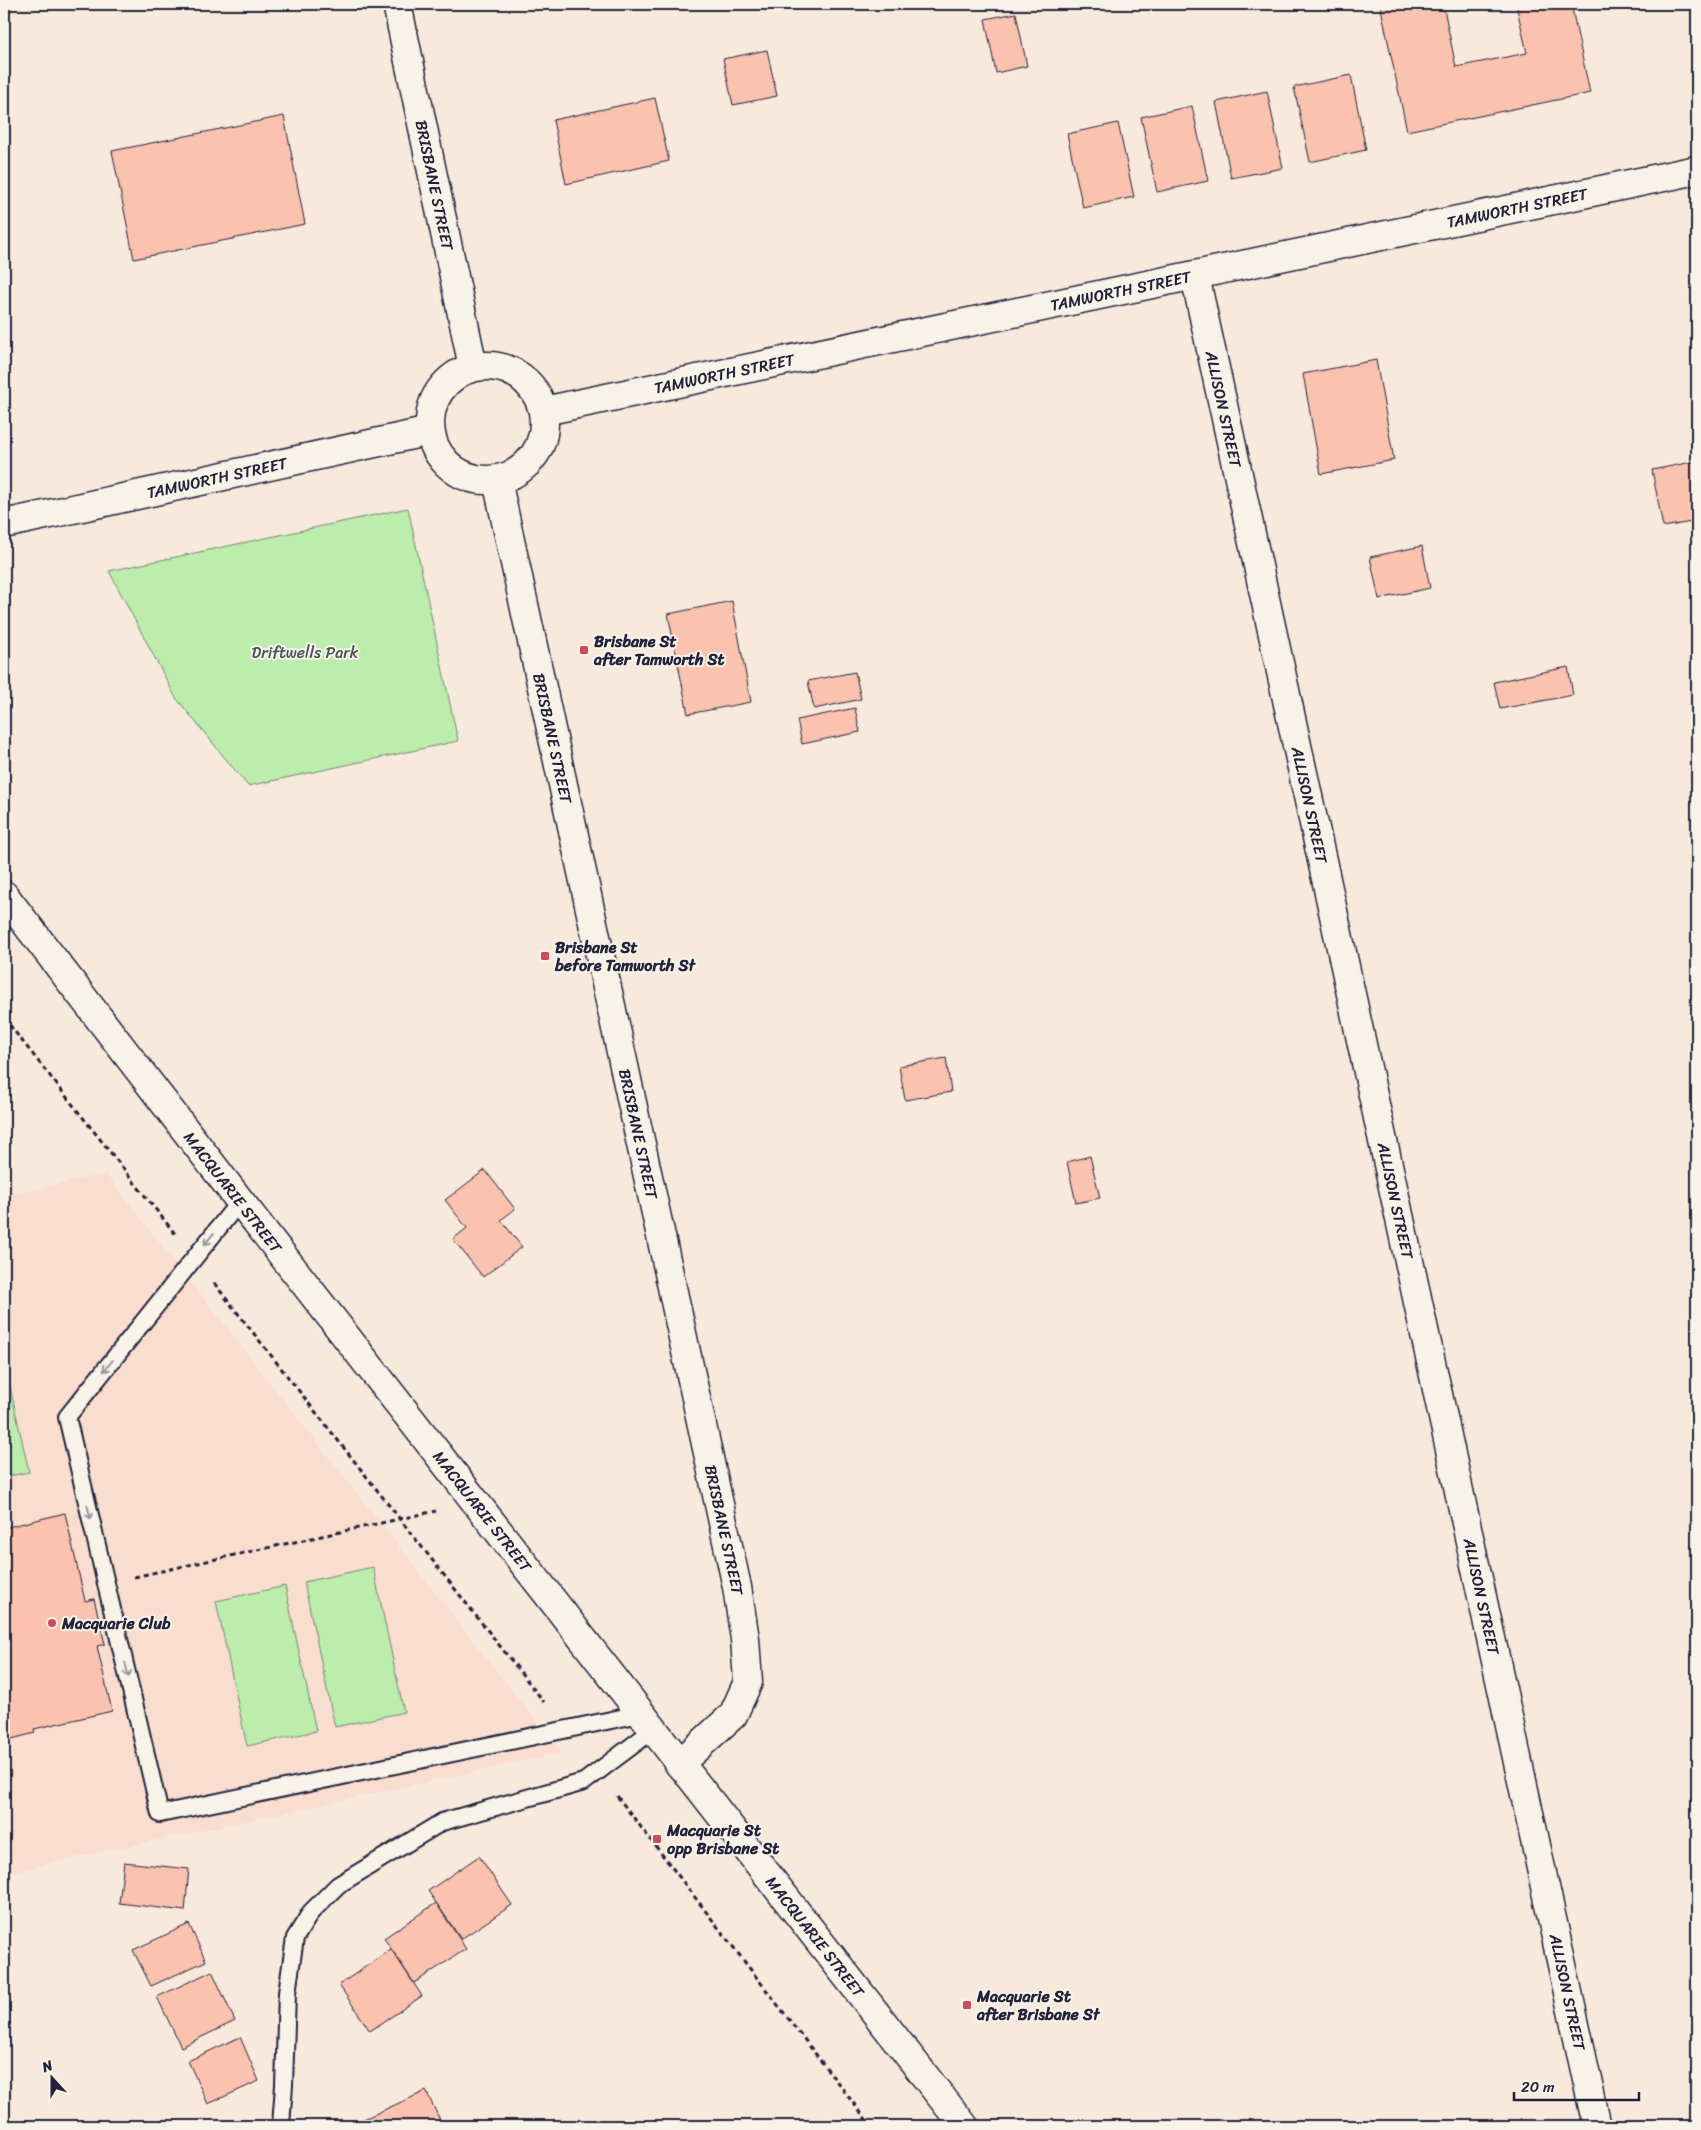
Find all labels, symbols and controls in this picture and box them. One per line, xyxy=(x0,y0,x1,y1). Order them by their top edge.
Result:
street label: BRISBANE STREET xyxy=(407,117,462,254)
street label: TAMWORTH STREET xyxy=(1444,179,1591,237)
street label: TAMWORTH STREET xyxy=(1048,262,1195,320)
street label: TAMWORTH STREET xyxy=(651,345,798,403)
street label: ALLISON STREET xyxy=(1196,347,1250,471)
street label: TAMWORTH STREET xyxy=(144,448,291,507)
place label: Brisbane St after Tamworth St xyxy=(593,627,725,674)
park label: Driftwells Park xyxy=(252,638,359,667)
marker: Brisbane St after Tamworth St xyxy=(578,644,590,656)
street label: BRISBANE STREET xyxy=(524,670,581,807)
street label: ALLISON STREET xyxy=(1282,743,1336,867)
place label: Brisbane St before Tamworth St xyxy=(554,933,697,980)
marker: Brisbane St before Tamworth St xyxy=(539,950,551,962)
street label: BRISBANE STREET xyxy=(610,1066,667,1203)
street label: MACQUARIE STREET xyxy=(176,1125,290,1261)
street label: ALLISON STREET xyxy=(1368,1139,1422,1263)
one-way arrow xyxy=(204,1233,215,1246)
one-way arrow xyxy=(102,1359,113,1372)
street label: MACQUARIE STREET xyxy=(425,1444,540,1580)
street label: BRISBANE STREET xyxy=(696,1462,752,1598)
one-way arrow xyxy=(85,1503,94,1519)
street label: ALLISON STREET xyxy=(1454,1534,1508,1659)
place label: Macquarie Club xyxy=(61,1609,171,1638)
marker: Macquarie Club xyxy=(46,1617,58,1629)
one-way arrow xyxy=(122,1662,132,1678)
place label: Macquarie St opp Brisbane St xyxy=(666,1816,779,1863)
marker: Macquarie St opp Brisbane St xyxy=(651,1833,663,1845)
street label: MACQUARIE STREET xyxy=(758,1869,873,2005)
street label: ALLISON STREET xyxy=(1540,1930,1594,2054)
place label: Macquarie St after Brisbane St xyxy=(976,1982,1101,2029)
marker: Macquarie St after Brisbane St xyxy=(961,1999,973,2011)
north arrow xyxy=(28,2052,78,2102)
text: N xyxy=(38,2053,57,2080)
scale bar xyxy=(1514,2070,1638,2102)
text: 20 m xyxy=(1521,2074,1555,2100)

